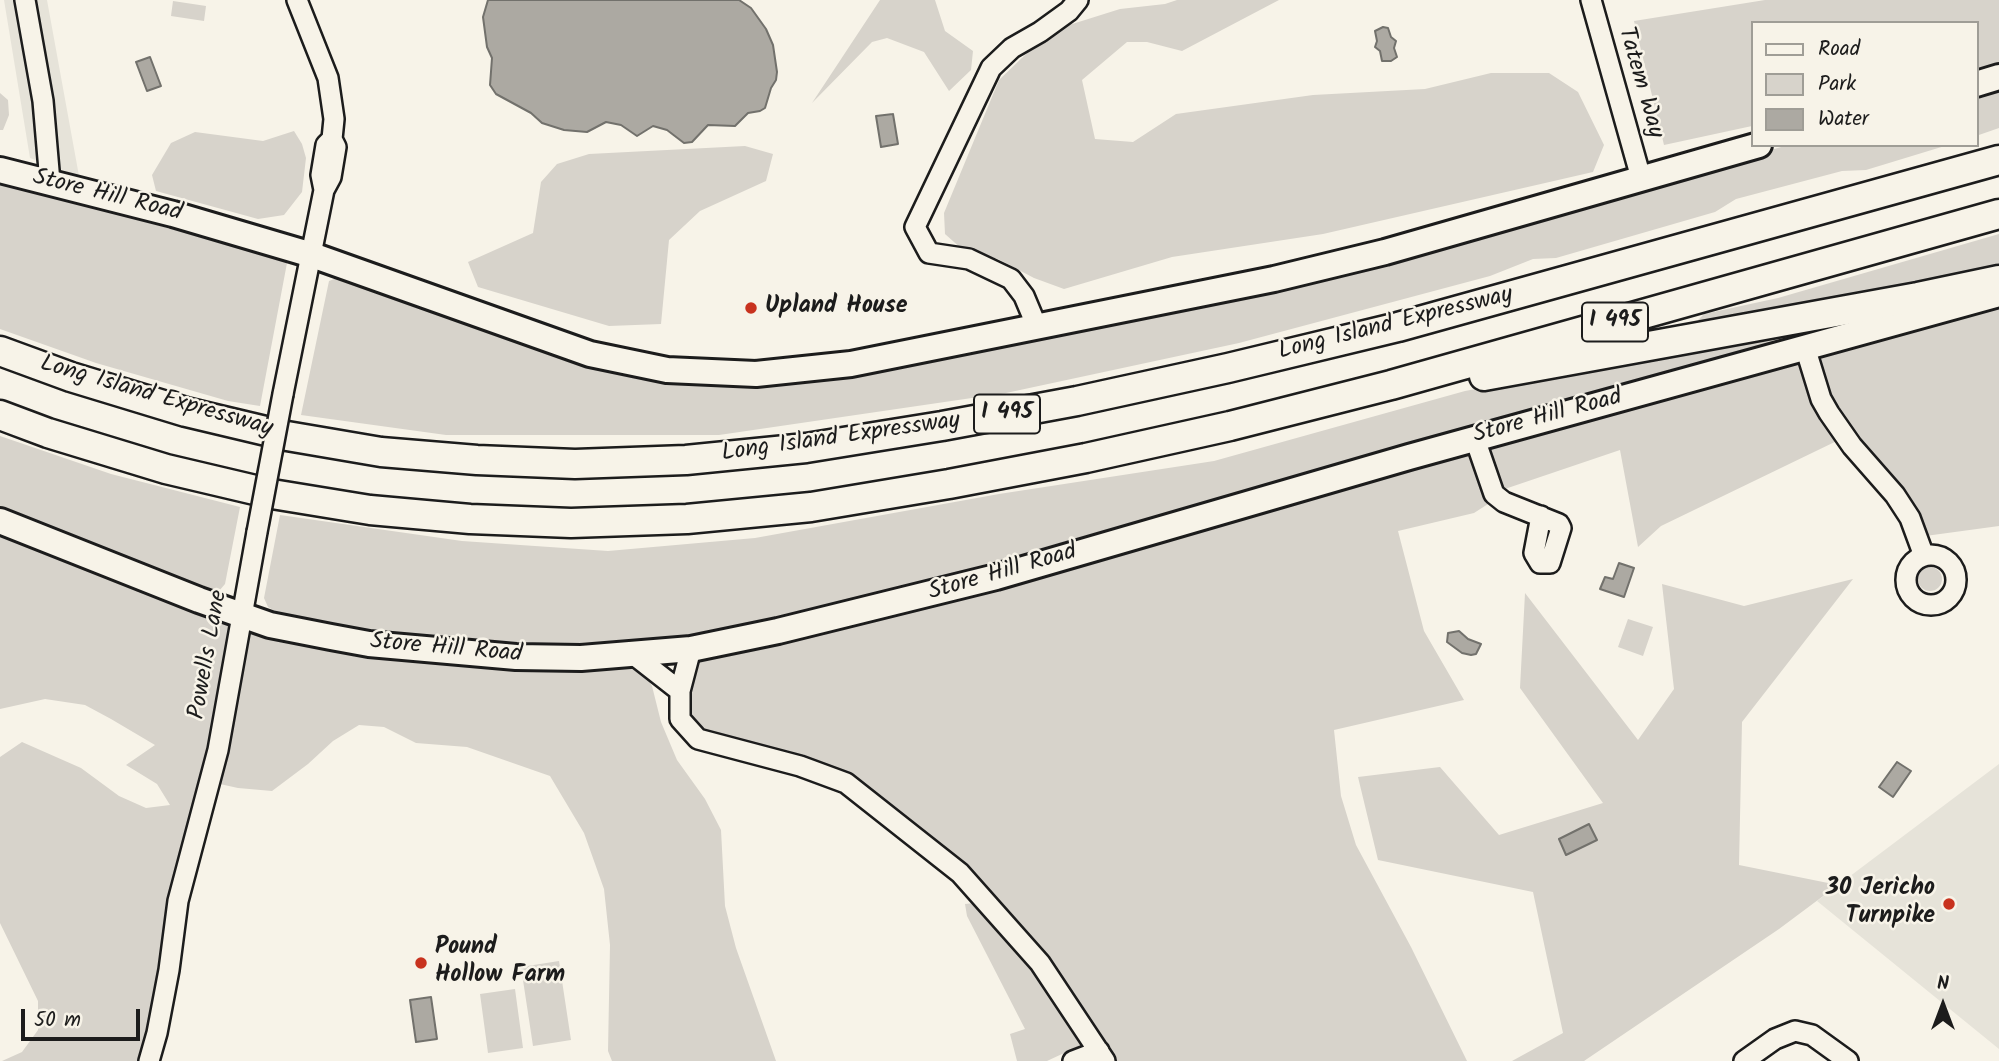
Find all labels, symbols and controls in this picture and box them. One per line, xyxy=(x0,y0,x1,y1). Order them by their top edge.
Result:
legend xyxy=(1750,21,1978,147)
street label: Tatem Way xyxy=(1609,24,1669,142)
text: Road xyxy=(1818,33,1860,66)
text: Park xyxy=(1818,68,1856,101)
text: Water xyxy=(1818,103,1869,136)
street label: Store Hill Road xyxy=(29,165,185,229)
street label: Long Island Expressway xyxy=(1276,282,1516,368)
place label: Upland House xyxy=(765,294,907,322)
marker: Upland House xyxy=(743,300,759,316)
road number: I 495 xyxy=(1582,302,1648,342)
street label: Long Island Expressway xyxy=(36,351,276,445)
street label: Store Hill Road xyxy=(1471,384,1625,452)
road number: I 495 xyxy=(974,394,1040,434)
street label: Long Island Expressway xyxy=(720,408,962,470)
street label: Store Hill Road xyxy=(926,539,1080,609)
street label: Powells Lane xyxy=(184,588,236,722)
street label: Store Hill Road xyxy=(369,629,523,671)
place label: 30 Jericho Turnpike xyxy=(1826,876,1935,932)
marker: 30 Jericho Turnpike xyxy=(1941,896,1957,912)
place label: Pound Hollow Farm xyxy=(435,935,565,991)
marker: Pound Hollow Farm xyxy=(413,955,429,971)
text: N xyxy=(1937,969,1949,999)
north arrow xyxy=(1908,970,1978,1040)
scale bar xyxy=(24,995,144,1038)
text: 50 m xyxy=(34,1004,81,1037)

